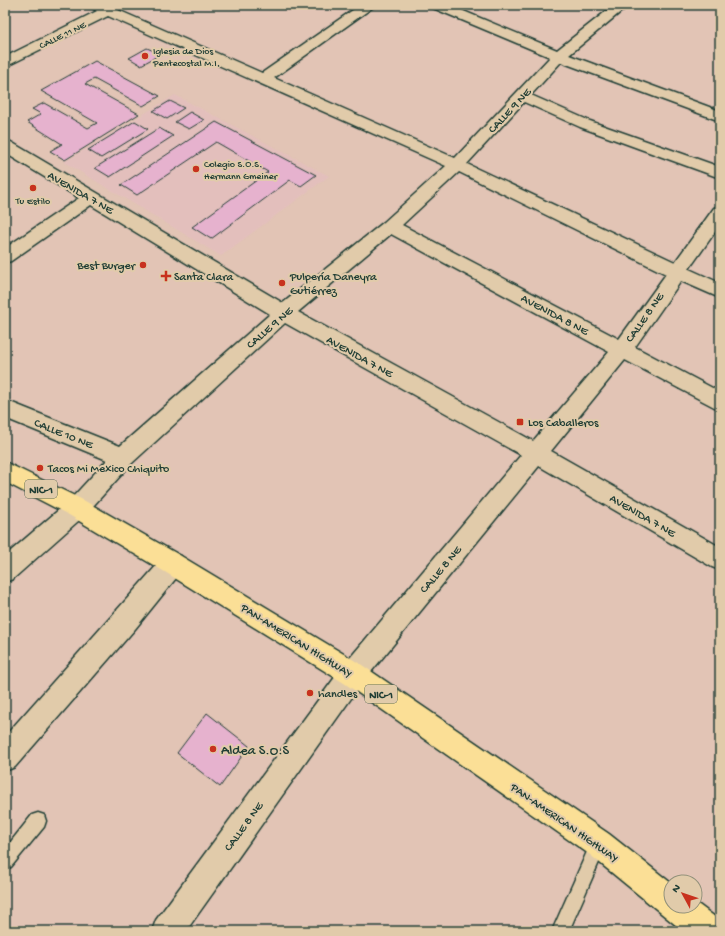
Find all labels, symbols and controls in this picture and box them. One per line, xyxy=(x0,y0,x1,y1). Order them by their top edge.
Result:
street label: CALLE 11 NE xyxy=(38,19,89,52)
place label: Iglesia de Dios Pentecostal M.I. xyxy=(152,46,220,70)
marker: Iglesia de Dios Pentecostal M.I. xyxy=(140,51,150,61)
street label: CALLE 9 NE xyxy=(486,85,535,137)
place label: Colegio S.O.S. Hermann Gmeiner xyxy=(204,159,279,183)
marker: Colegio S.O.S. Hermann Gmeiner xyxy=(191,164,201,174)
street label: AVENIDA 7 NE xyxy=(44,169,116,219)
marker: Tu Estilo xyxy=(28,183,38,193)
place label: Tu Estilo xyxy=(15,196,50,208)
place label: Best Burger xyxy=(76,260,137,274)
marker: Best Burger xyxy=(138,260,148,270)
marker: Santa Clara xyxy=(161,271,171,281)
place label: Santa Clara xyxy=(174,271,233,285)
place label: Pulpería Daneyra Gutiérrez xyxy=(289,271,377,299)
marker: Pulpería Daneyra Gutiérrez xyxy=(277,278,287,288)
street label: CALLE 8 NE xyxy=(623,290,668,346)
street label: AVENIDA 8 NE xyxy=(518,292,591,340)
street label: CALLE 9 NE xyxy=(244,304,297,352)
street label: AVENIDA 7 NE xyxy=(323,334,395,382)
street label: CALLE 10 NE xyxy=(32,417,95,453)
marker: Los Caballeros xyxy=(515,417,525,427)
place label: Los Caballeros xyxy=(528,417,599,431)
marker: Tacos Mi Mexico Chiquito xyxy=(35,463,45,473)
place label: Tacos Mi Mexico Chiquito xyxy=(47,463,169,477)
road number: NIC-1 xyxy=(25,480,57,498)
street label: AVENIDA 7 NE xyxy=(606,492,678,542)
street label: CALLE 8 NE xyxy=(418,543,466,597)
street label: PAN-AMERICAN HIGHWAY xyxy=(237,601,355,682)
road number: NIC-1 xyxy=(365,685,397,703)
marker: handles xyxy=(305,688,315,698)
place label: handles xyxy=(318,688,358,702)
place label: Aldea S.O.S xyxy=(221,743,290,760)
marker: Aldea S.O.S xyxy=(208,744,218,754)
street label: PAN-AMERICAN HIGHWAY xyxy=(506,780,621,867)
street label: CALLE 8 NE xyxy=(222,799,267,855)
north arrow xyxy=(663,874,703,914)
text: N xyxy=(670,882,684,895)

